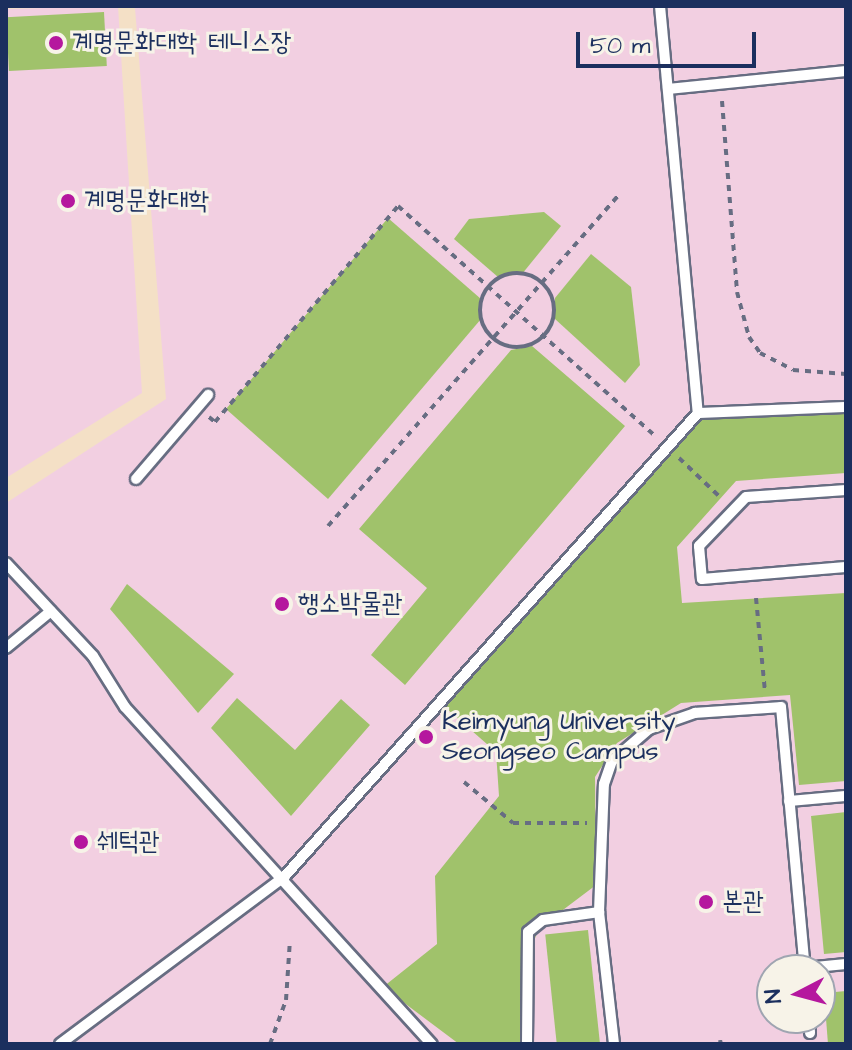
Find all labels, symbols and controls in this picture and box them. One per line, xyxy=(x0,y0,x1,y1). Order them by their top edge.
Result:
scale bar xyxy=(580,16,760,66)
place label: 계명문화대학 테니스장 xyxy=(72,27,292,59)
text: 50 m xyxy=(590,29,650,63)
marker: 계명문화대학 테니스장 xyxy=(47,34,65,52)
place label: 계명문화대학 xyxy=(84,185,210,217)
marker: 계명문화대학 xyxy=(59,192,77,210)
place label: 행소박물관 xyxy=(298,588,403,620)
marker: 행소박물관 xyxy=(273,595,291,613)
place label: Keimyung University Seongseo Campus xyxy=(442,706,675,768)
marker: Keimyung University Seongseo Campus xyxy=(417,728,435,746)
place label: 쉐턱관 xyxy=(97,826,160,858)
marker: 쉐턱관 xyxy=(72,833,90,851)
place label: 본관 xyxy=(722,886,764,918)
marker: 본관 xyxy=(697,893,715,911)
north arrow xyxy=(756,954,836,1034)
text: N xyxy=(757,988,790,1005)

